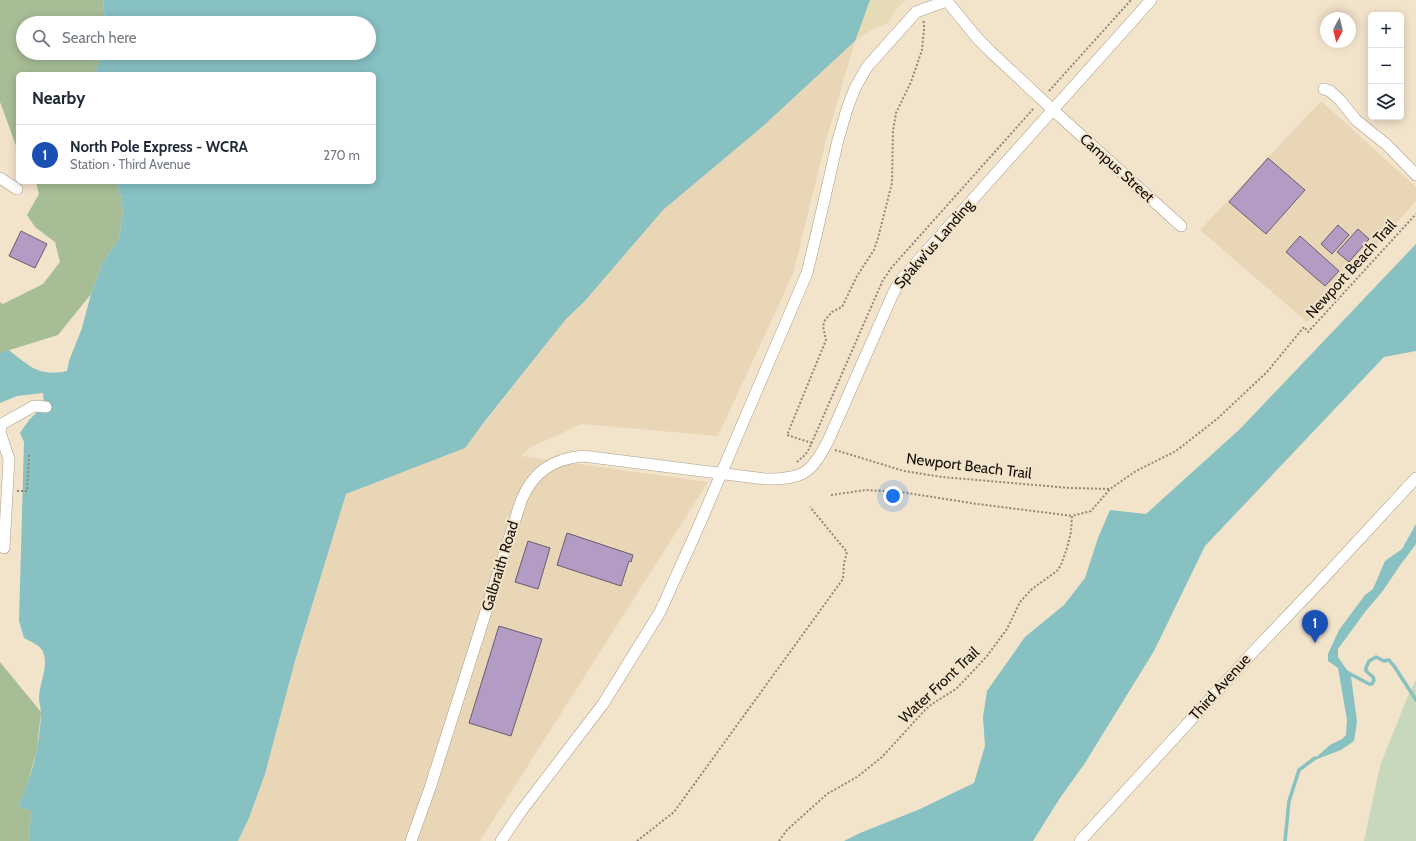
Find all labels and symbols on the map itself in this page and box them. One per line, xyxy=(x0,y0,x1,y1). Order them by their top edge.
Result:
north arrow xyxy=(1320,12,1356,48)
street label: Campus Street xyxy=(1076,130,1158,206)
street label: Sp’akw’us Landing xyxy=(891,196,978,292)
street label: Newport Beach Trail xyxy=(1302,216,1400,322)
street label: Newport Beach Trail xyxy=(905,449,1033,483)
your location xyxy=(883,486,903,506)
street label: Galbraith Road xyxy=(478,519,522,613)
pin: 1 xyxy=(1302,610,1328,643)
street label: Water Front Trail xyxy=(895,643,983,727)
street label: Third Avenue xyxy=(1186,650,1255,724)

